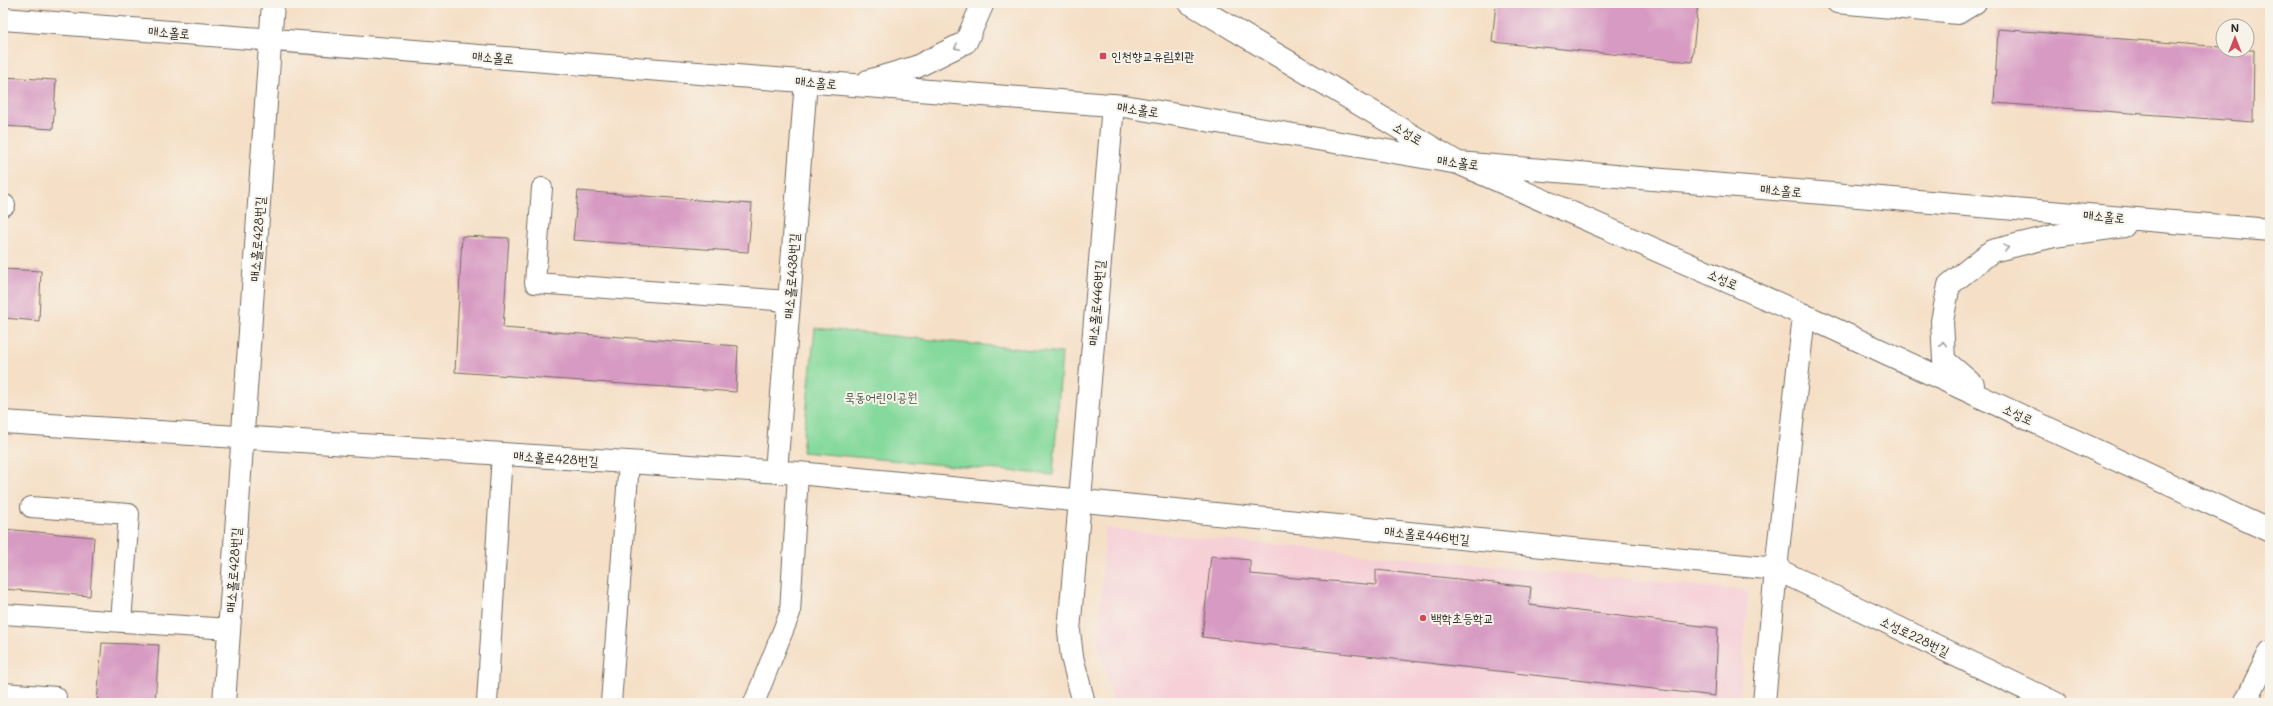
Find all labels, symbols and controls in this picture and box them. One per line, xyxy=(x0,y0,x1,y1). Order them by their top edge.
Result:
north arrow xyxy=(2215,18,2255,58)
text: N xyxy=(2231,20,2239,35)
street label: 매소홀로 xyxy=(148,22,190,41)
one-way arrow xyxy=(954,42,961,50)
street label: 매소홀로 xyxy=(472,47,514,66)
place label: 인천향교유림회관 xyxy=(1111,47,1195,64)
marker: 인천향교유림회관 xyxy=(1098,51,1108,61)
street label: 매소홀로 xyxy=(794,71,838,92)
street label: 매소홀로 xyxy=(1116,97,1160,120)
street label: 소성로 xyxy=(1390,117,1426,148)
street label: 매소홀로 xyxy=(1436,151,1480,172)
street label: 매소홀로 xyxy=(1759,179,1803,200)
street label: 매소홀로428번길 xyxy=(245,196,268,282)
street label: 매소홀로 xyxy=(2082,205,2126,226)
street label: 매소홀로438번길 xyxy=(779,233,802,319)
one-way arrow xyxy=(2003,244,2010,252)
street label: 매소홀로446번길 xyxy=(1083,259,1108,346)
street label: 소성로 xyxy=(1705,264,1741,293)
one-way arrow xyxy=(1939,341,1948,347)
park label: 묵동어린이공원 xyxy=(844,388,918,405)
street label: 소성로 xyxy=(2000,399,2036,428)
street label: 매소홀로428번길 xyxy=(513,446,599,469)
street label: 매소홀로446번길 xyxy=(1383,522,1471,547)
street label: 매소홀로428번길 xyxy=(221,527,244,613)
place label: 백학초등학교 xyxy=(1431,609,1494,626)
street label: 소성로228번길 xyxy=(1878,612,1952,660)
marker: 백학초등학교 xyxy=(1418,613,1428,623)

